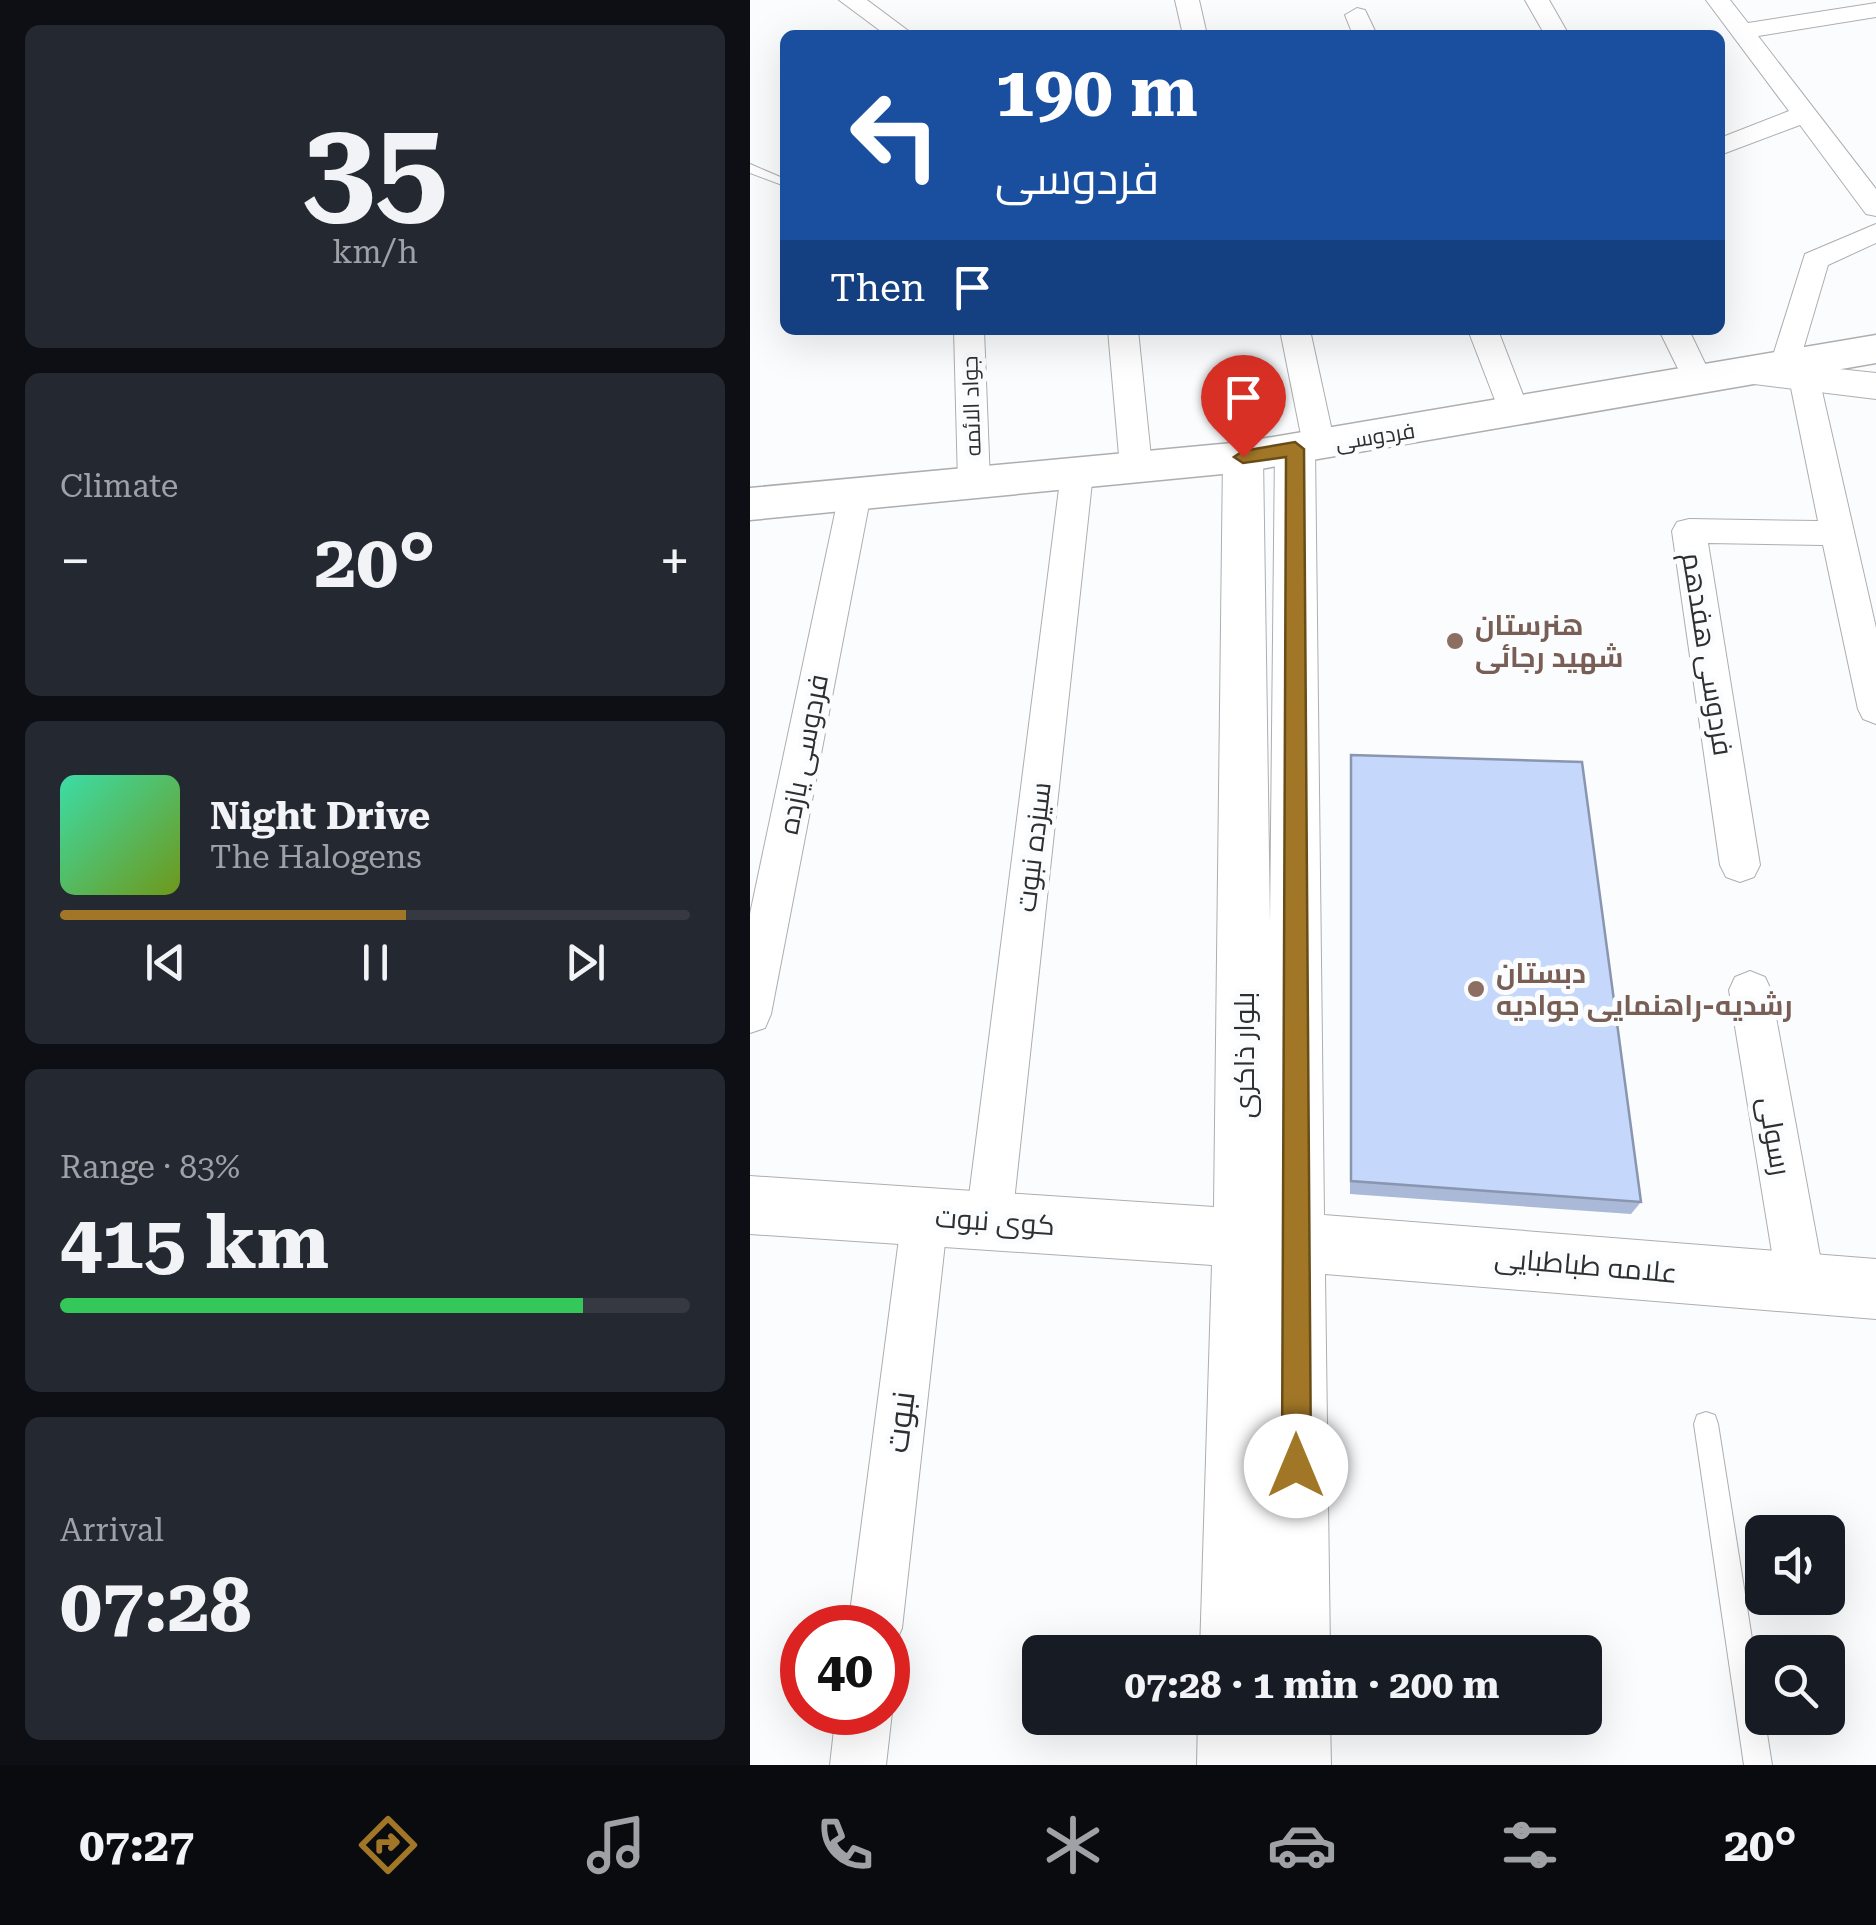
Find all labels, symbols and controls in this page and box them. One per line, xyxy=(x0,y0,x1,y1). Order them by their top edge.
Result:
text: 190 m xyxy=(995,51,1198,133)
icon: left xyxy=(830,70,960,200)
text: 35 xyxy=(302,91,448,244)
text: فردوسی xyxy=(995,152,1159,205)
text: km/h xyxy=(332,233,418,271)
icon: arrive xyxy=(945,260,1000,315)
text: Then xyxy=(830,266,925,310)
street label: جواد الائمه xyxy=(957,355,986,457)
pin xyxy=(1201,355,1286,458)
icon: arrive xyxy=(1216,370,1271,425)
street label: فردوسی xyxy=(1334,418,1417,456)
text: Climate xyxy=(60,467,178,505)
text: 20° xyxy=(314,517,436,605)
text: − xyxy=(60,529,91,593)
text: + xyxy=(659,529,690,593)
street label: فردوسی هفدهم xyxy=(1672,550,1740,758)
place label: هنرستان شهید رجائی xyxy=(1475,609,1623,675)
marker: هنرستان شهید رجائی xyxy=(1444,630,1466,652)
street label: فردوسی یازده xyxy=(772,671,835,837)
street label: سیزده نبوت xyxy=(1009,780,1058,914)
text: Night Drive xyxy=(210,794,430,838)
text: The Halogens xyxy=(210,838,422,876)
icon: previous xyxy=(138,935,193,990)
icon: pause xyxy=(348,935,403,990)
icon: next xyxy=(558,935,613,990)
place label: دبستان رشدیه-راهنمایی جوادیه xyxy=(1496,957,1793,1022)
marker: دبستان رشدیه-راهنمایی جوادیه xyxy=(1465,978,1487,1000)
street label: بلوار ذاکری xyxy=(1228,992,1261,1118)
street label: رسولی xyxy=(1751,1094,1798,1178)
text: Range · 83% xyxy=(60,1148,240,1186)
text: 415 km xyxy=(60,1198,329,1286)
street label: کوی نبوت xyxy=(934,1201,1056,1242)
street label: علامه طباطبایی xyxy=(1493,1241,1679,1290)
street label: نبوت xyxy=(877,1389,923,1455)
position arrow xyxy=(1244,1414,1348,1518)
text: Arrival xyxy=(60,1511,164,1549)
map controls xyxy=(1745,1515,1845,1735)
button: sound xyxy=(1745,1515,1845,1615)
text: 07:28 xyxy=(60,1561,251,1649)
speed limit sign: 40 xyxy=(780,1605,910,1735)
button: search xyxy=(1745,1635,1845,1735)
text: 07:28 · 1 min · 200 m xyxy=(1125,1663,1499,1707)
icon: directions xyxy=(353,1810,423,1880)
icon: music xyxy=(581,1810,651,1880)
icon: phone xyxy=(810,1810,880,1880)
icon: climate xyxy=(1038,1810,1108,1880)
icon: car xyxy=(1267,1810,1337,1880)
icon: filters xyxy=(1495,1810,1565,1880)
text: 07:27 xyxy=(79,1819,194,1872)
text: 20° xyxy=(1724,1819,1797,1872)

